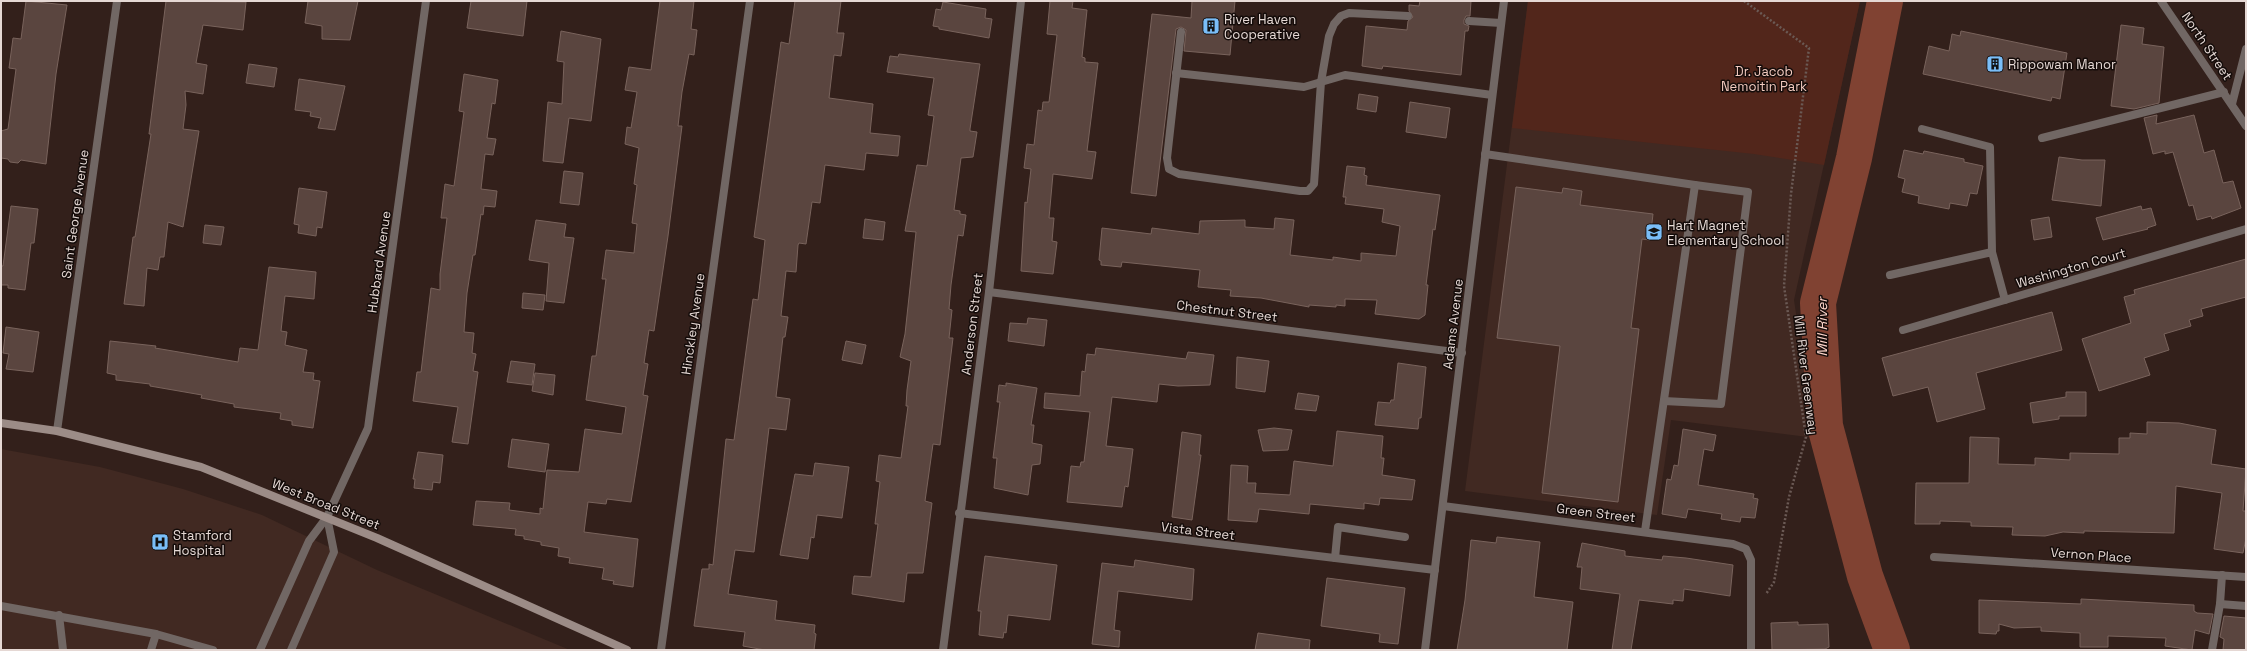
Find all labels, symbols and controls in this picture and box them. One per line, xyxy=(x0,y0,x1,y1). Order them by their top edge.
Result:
street label: North Street xyxy=(2178,9,2236,83)
place label: River Haven Cooperative xyxy=(1224,11,1300,43)
building icon: River Haven Cooperative xyxy=(1201,16,1221,36)
building icon: Rippowam Manor xyxy=(1985,54,2005,74)
place label: Rippowam Manor xyxy=(2008,56,2116,73)
park label: Dr. Jacob Nemoitin Park xyxy=(1721,63,1807,95)
street label: Saint George Avenue xyxy=(58,149,92,279)
street label: Hubbard Avenue xyxy=(363,210,395,314)
place label: Hart Magnet Elementary School xyxy=(1667,217,1784,249)
school or university icon: Hart Magnet Elementary School xyxy=(1644,222,1664,242)
street label: Washington Court xyxy=(2014,244,2128,292)
street label: Hinckley Avenue xyxy=(677,272,709,376)
street label: Anderson Street xyxy=(957,272,987,376)
street label: Adams Avenue xyxy=(1439,278,1467,370)
street label: Chestnut Street xyxy=(1176,296,1278,326)
water label: Mill River xyxy=(1813,296,1831,357)
street label: Mill River Greenway xyxy=(1790,314,1822,436)
street label: West Broad Street xyxy=(270,475,382,533)
street label: Green Street xyxy=(1555,500,1637,526)
street label: Vista Street xyxy=(1160,518,1236,544)
place label: Stamford Hospital xyxy=(173,527,232,559)
hospital icon: Stamford Hospital xyxy=(150,532,170,552)
street label: Vernon Place xyxy=(2050,544,2132,566)

